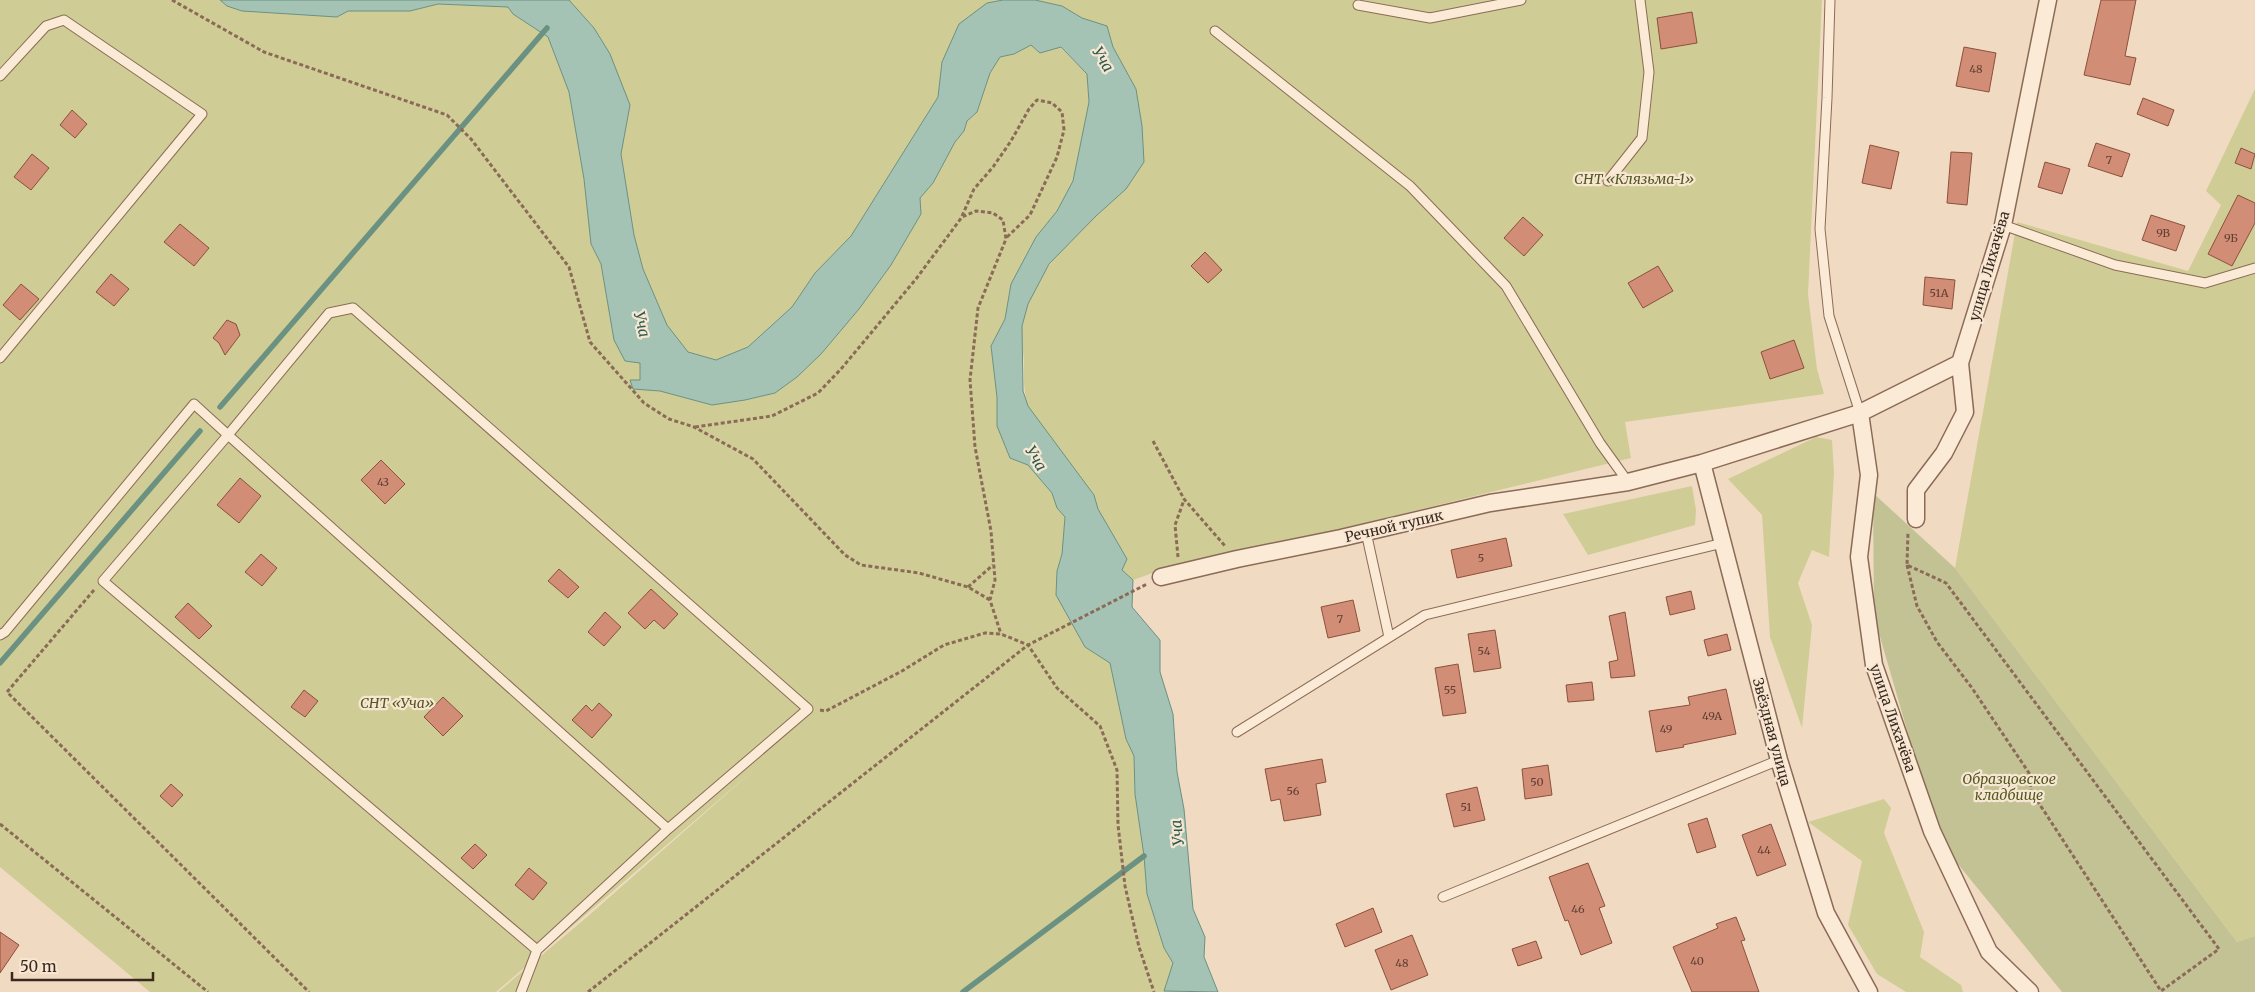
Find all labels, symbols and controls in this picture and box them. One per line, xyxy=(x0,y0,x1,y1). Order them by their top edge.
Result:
water label: Уча xyxy=(1088,43,1118,75)
house number: 48 xyxy=(1969,62,1983,76)
house number: 7 xyxy=(2106,153,2112,167)
park label: СНТ «Клязьма-1» xyxy=(1574,170,1694,188)
street label: улица Лихачёва xyxy=(1965,208,2013,323)
house number: 9В xyxy=(2156,226,2171,240)
house number: 9Б xyxy=(2224,231,2238,245)
house number: 51А xyxy=(1930,286,1949,300)
water label: Уча xyxy=(630,309,654,339)
water label: Уча xyxy=(1021,442,1051,474)
house number: 43 xyxy=(377,475,389,489)
street label: Речной тупик xyxy=(1343,506,1445,546)
house number: 5 xyxy=(1478,551,1484,565)
house number: 7 xyxy=(1337,612,1343,626)
house number: 54 xyxy=(1478,644,1491,658)
street label: улица Лихачёва xyxy=(1866,661,1920,775)
street label: Звёздная улица xyxy=(1749,676,1795,789)
house number: 55 xyxy=(1444,683,1456,697)
park label: СНТ «Уча» xyxy=(360,694,434,712)
house number: 49А xyxy=(1702,709,1722,723)
house number: 49 xyxy=(1660,722,1673,736)
park label: Образцовское кладбище xyxy=(1962,770,2056,804)
house number: 50 xyxy=(1530,775,1544,789)
house number: 56 xyxy=(1287,784,1300,798)
house number: 51 xyxy=(1461,800,1471,814)
water label: Уча xyxy=(1166,819,1188,847)
house number: 44 xyxy=(1757,843,1771,857)
house number: 46 xyxy=(1571,902,1585,916)
scale bar xyxy=(12,950,154,982)
house number: 40 xyxy=(1690,954,1704,968)
house number: 48 xyxy=(1395,956,1409,970)
text: 50 m xyxy=(20,957,57,976)

